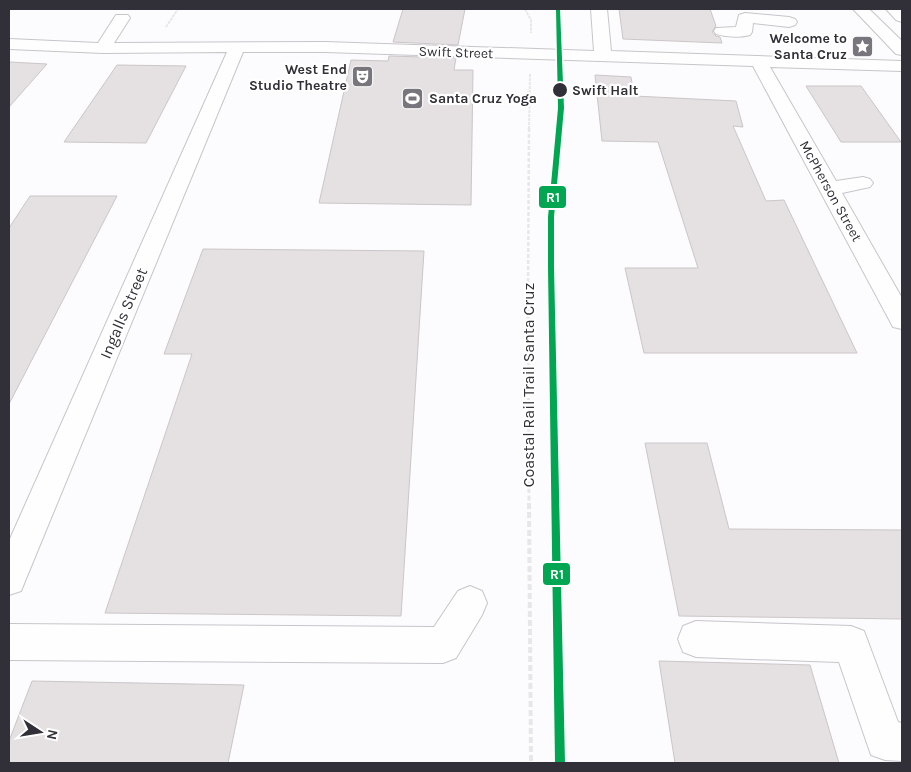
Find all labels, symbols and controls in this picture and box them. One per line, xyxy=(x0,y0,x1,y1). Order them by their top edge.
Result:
place label: Welcome to Santa Cruz xyxy=(770,30,847,63)
place icon: Welcome to Santa Cruz xyxy=(851,34,875,58)
street label: Swift Street xyxy=(418,43,494,62)
place label: West End Studio Theatre xyxy=(249,61,347,94)
theatre icon: West End Studio Theatre xyxy=(351,65,375,89)
marker: Swift Halt xyxy=(551,81,569,99)
place label: Swift Halt xyxy=(572,82,639,99)
sports icon: Santa Cruz Yoga xyxy=(401,86,425,110)
place label: Santa Cruz Yoga xyxy=(429,90,537,107)
street label: McPherson Street xyxy=(796,138,865,245)
line badge: R1 xyxy=(538,185,567,209)
text: R1 xyxy=(546,189,560,206)
street label: Ingalls Street xyxy=(96,265,151,362)
street label: Coastal Rail Trail Santa Cruz xyxy=(519,283,538,487)
line badge: R1 xyxy=(542,562,571,586)
text: R1 xyxy=(550,566,564,583)
north arrow xyxy=(15,707,65,757)
text: N xyxy=(43,728,62,741)

